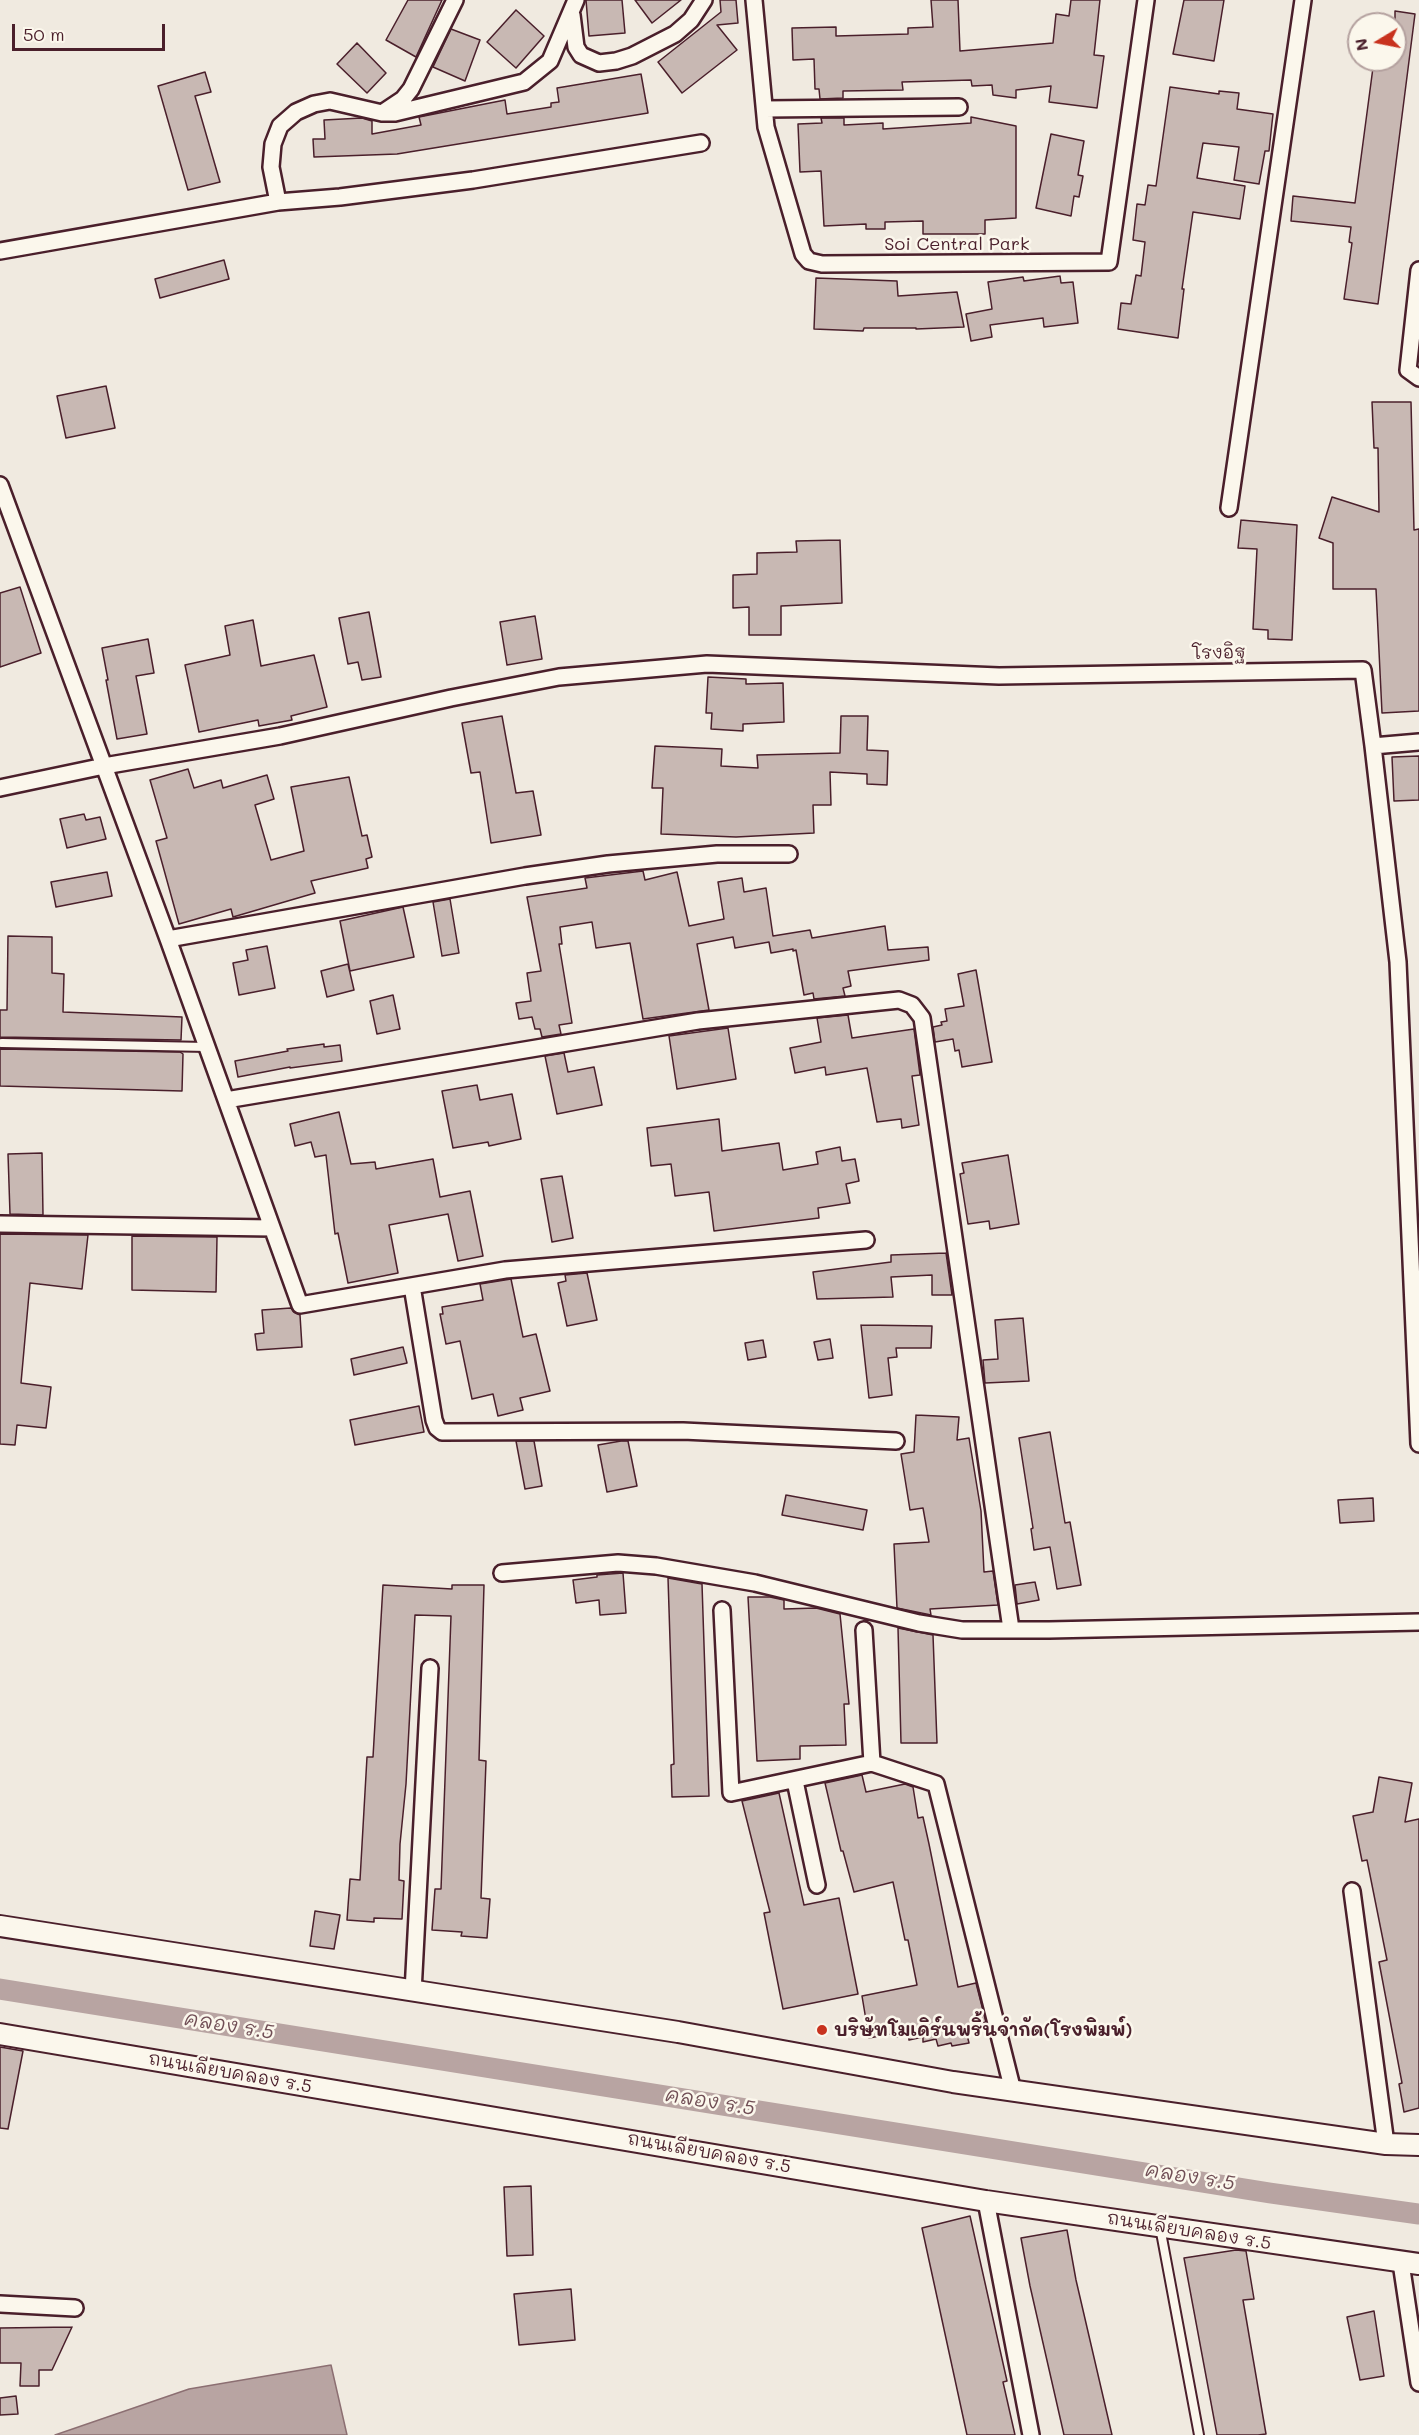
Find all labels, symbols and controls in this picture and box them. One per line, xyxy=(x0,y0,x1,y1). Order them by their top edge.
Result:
scale bar xyxy=(15,12,168,50)
north arrow xyxy=(1347,12,1407,72)
text: 50 m xyxy=(23,22,65,46)
text: N xyxy=(1349,37,1372,53)
street label: Soi Central Park xyxy=(884,233,1030,255)
street label: โรงอิฐ xyxy=(1192,642,1246,664)
water label: คลอง ร.5 xyxy=(183,2007,275,2045)
place label: บริษัทโมเดิร์นพริ้นจำกัด(โรงพิมพ์) xyxy=(834,2019,1132,2041)
marker: บริษัทโมเดิร์นพริ้นจำกัด(โรงพิมพ์) xyxy=(815,2023,829,2037)
street label: ถนนเลียบคลอง ร.5 xyxy=(147,2048,313,2098)
water label: คลอง ร.5 xyxy=(664,2083,756,2121)
street label: ถนนเลียบคลอง ร.5 xyxy=(626,2128,792,2178)
water label: คลอง ร.5 xyxy=(1144,2158,1236,2196)
street label: ถนนเลียบคลอง ร.5 xyxy=(1105,2207,1273,2255)

